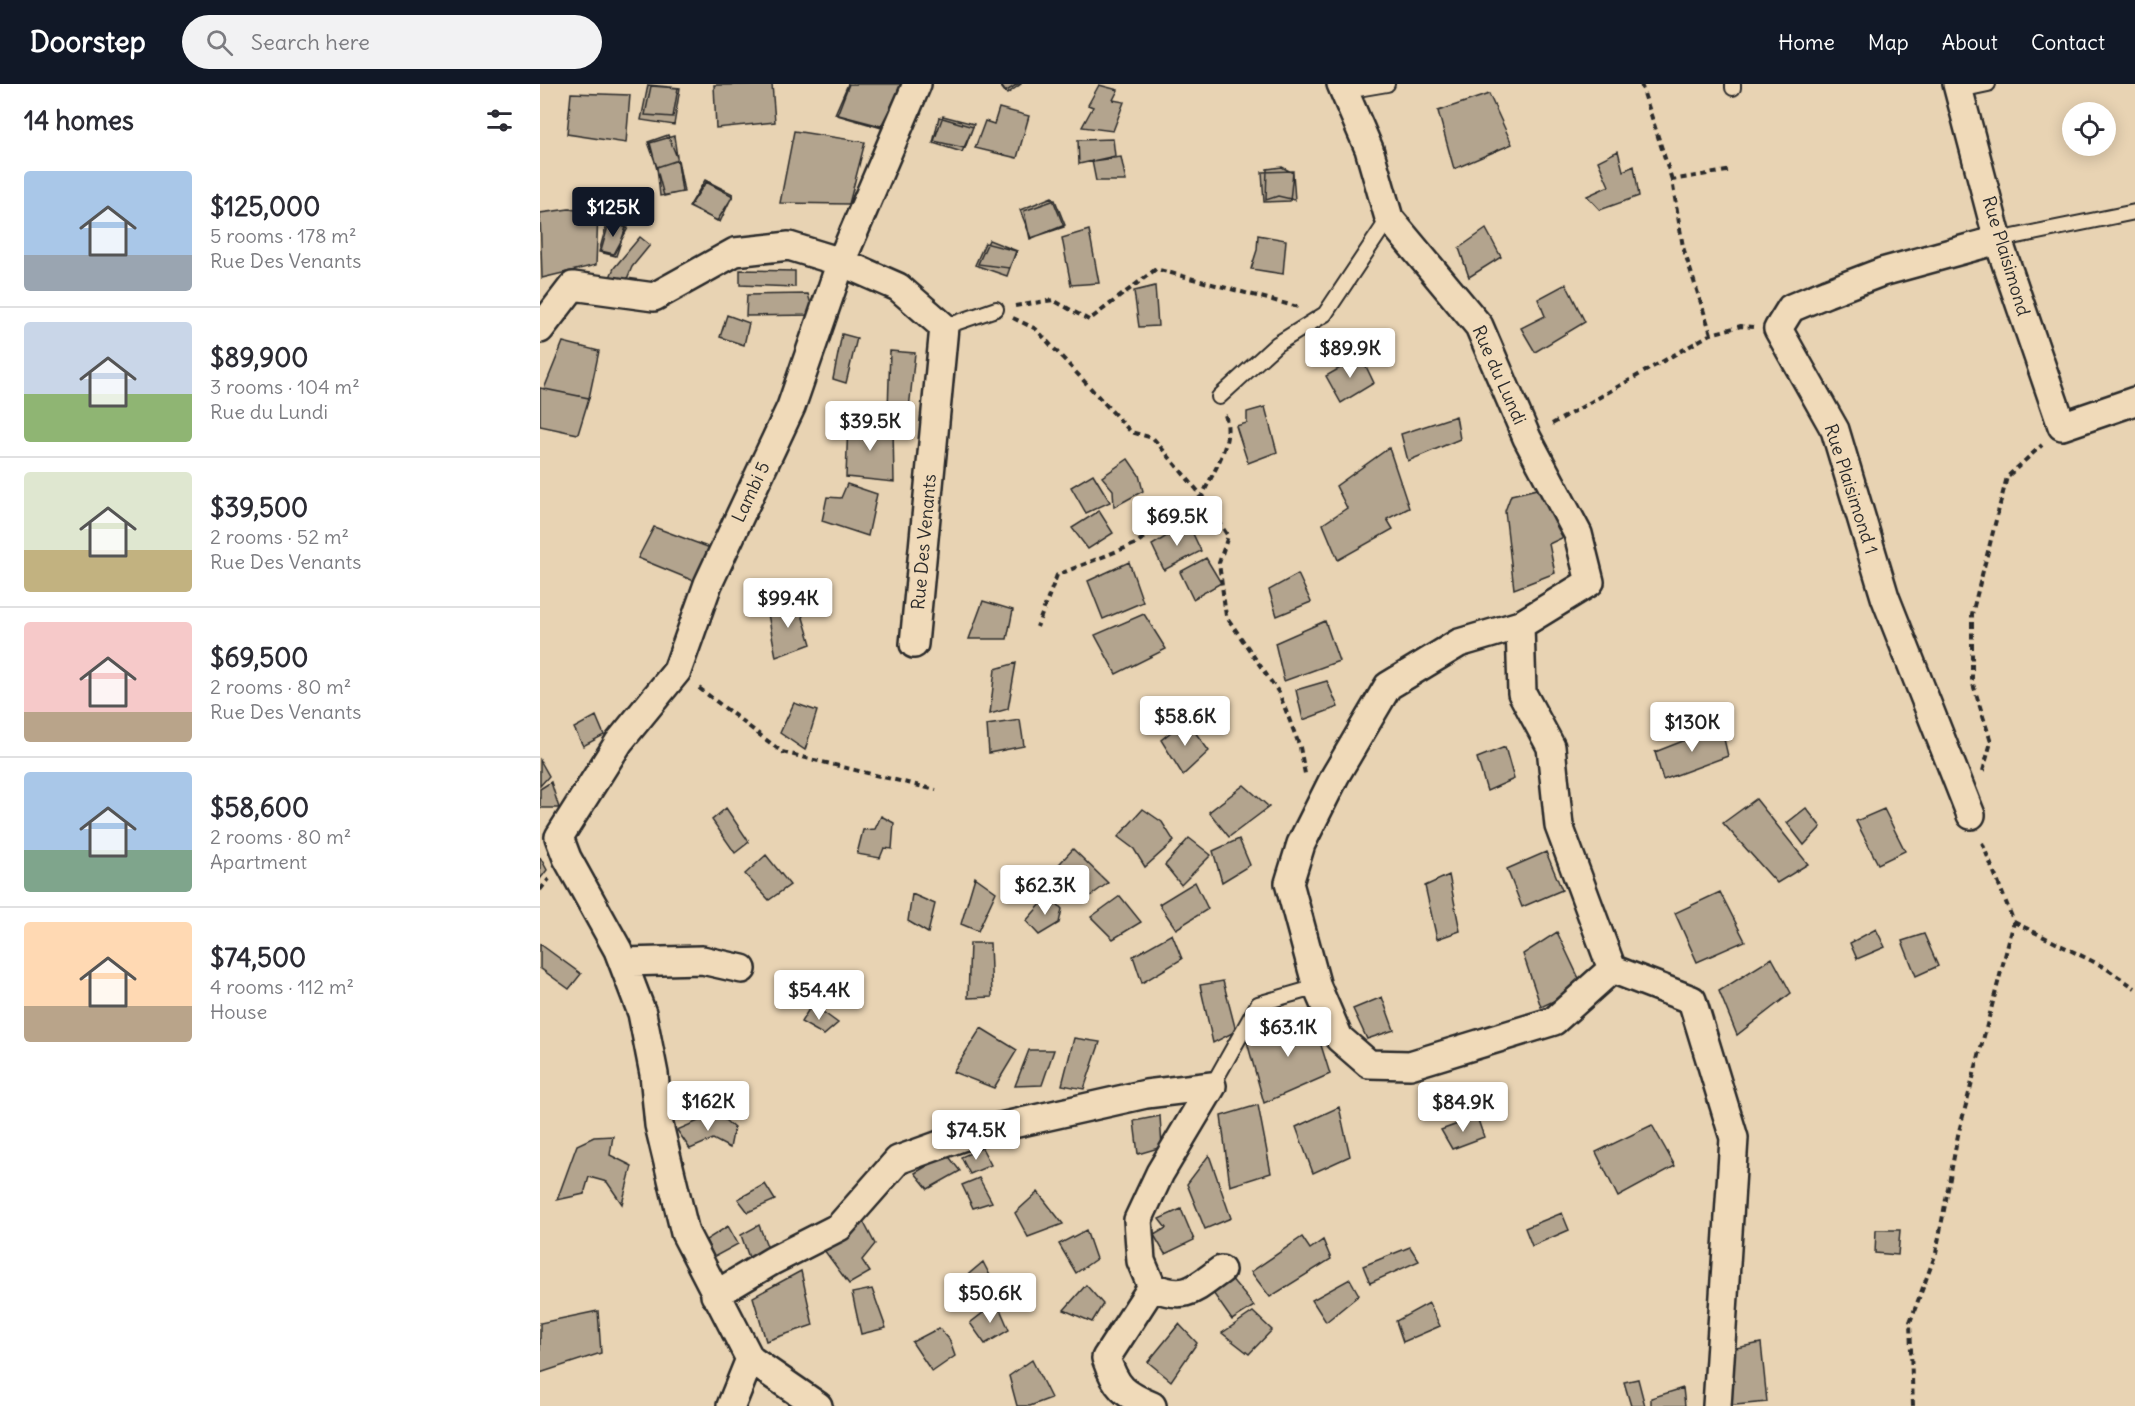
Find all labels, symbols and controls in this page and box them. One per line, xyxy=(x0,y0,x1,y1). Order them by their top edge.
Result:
search box xyxy=(182,15,602,69)
text: Doorstep xyxy=(30,24,146,60)
icon: search xyxy=(203,26,236,59)
text: Search here xyxy=(251,28,370,56)
text: Home xyxy=(1778,29,1835,56)
text: Map xyxy=(1868,29,1909,56)
text: About xyxy=(1942,29,1998,56)
text: Contact xyxy=(2031,29,2105,56)
map controls xyxy=(2062,102,2116,156)
button: locate xyxy=(2062,102,2116,156)
text: 14 homes xyxy=(24,104,134,137)
icon: filters xyxy=(483,104,516,137)
pin: $125K xyxy=(571,187,655,238)
text: $125,000 xyxy=(210,190,320,223)
street label: Rue Plaisimond xyxy=(1977,193,2036,319)
text: $125K xyxy=(586,194,640,219)
icon: home xyxy=(72,195,144,267)
text: 5 rooms · 178 m² xyxy=(210,223,356,248)
text: Rue Des Venants xyxy=(210,248,361,273)
street label: Rue du Lundi xyxy=(1467,322,1532,428)
pin: $89.9K xyxy=(1301,328,1399,379)
text: $89.9K xyxy=(1319,335,1381,360)
text: $89,900 xyxy=(210,341,308,374)
icon: home xyxy=(72,346,144,418)
text: 3 rooms · 104 m² xyxy=(210,374,360,399)
text: Rue du Lundi xyxy=(210,399,328,424)
pin: $39.5K xyxy=(821,401,919,452)
text: $39.5K xyxy=(839,408,901,433)
street label: Rue Plaisimond 1 xyxy=(1820,421,1883,557)
street label: Lambi 5 xyxy=(727,458,775,526)
street label: Rue Des Venants xyxy=(906,473,941,611)
text: $39,500 xyxy=(210,491,308,524)
icon: home xyxy=(72,496,144,568)
pin: $69.5K xyxy=(1128,496,1226,547)
text: $69.5K xyxy=(1146,503,1208,528)
text: 2 rooms · 52 m² xyxy=(210,524,349,549)
text: Rue Des Venants xyxy=(210,549,361,574)
pin: $99.4K xyxy=(739,578,837,629)
text: $99.4K xyxy=(757,585,819,610)
text: $69,500 xyxy=(210,641,308,674)
icon: home xyxy=(72,646,144,718)
text: 2 rooms · 80 m² xyxy=(210,674,351,699)
pin: $58.6K xyxy=(1136,696,1234,747)
text: Rue Des Venants xyxy=(210,699,361,724)
pin: $130K xyxy=(1650,702,1734,753)
text: $58.6K xyxy=(1154,703,1216,728)
text: $130K xyxy=(1664,709,1720,734)
text: $58,600 xyxy=(210,791,309,824)
icon: home xyxy=(72,796,144,868)
text: 2 rooms · 80 m² xyxy=(210,824,351,849)
text: Apartment xyxy=(210,849,307,874)
pin: $62.3K xyxy=(996,865,1094,916)
text: $62.3K xyxy=(1014,872,1076,897)
text: $74,500 xyxy=(210,941,306,974)
icon: home xyxy=(72,946,144,1018)
pin: $54.4K xyxy=(770,970,868,1021)
text: 4 rooms · 112 m² xyxy=(210,974,354,999)
text: $54.4K xyxy=(788,977,850,1002)
text: House xyxy=(210,999,267,1024)
pin: $63.1K xyxy=(1239,1007,1337,1058)
text: $63.1K xyxy=(1259,1014,1317,1039)
pin: $162K xyxy=(666,1081,750,1132)
pin: $84.9K xyxy=(1414,1082,1512,1133)
text: $162K xyxy=(681,1088,735,1113)
text: $84.9K xyxy=(1432,1089,1494,1114)
pin: $74.5K xyxy=(927,1110,1025,1161)
text: $74.5K xyxy=(946,1117,1006,1142)
pin: $50.6K xyxy=(941,1273,1039,1324)
text: $50.6K xyxy=(958,1280,1022,1305)

